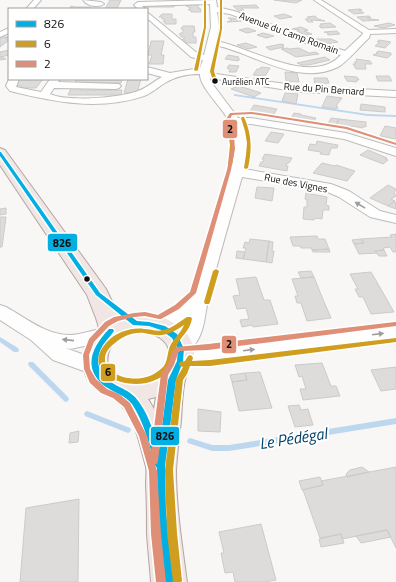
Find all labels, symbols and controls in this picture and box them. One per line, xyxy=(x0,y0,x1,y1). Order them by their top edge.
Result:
legend xyxy=(8,8,148,80)
street label: Avenue du Camp Romain xyxy=(237,8,341,58)
text: 826 xyxy=(44,14,64,33)
text: 6 xyxy=(44,34,51,53)
text: 2 xyxy=(44,54,51,73)
place label: Aurélien ATC xyxy=(222,75,270,88)
marker: Aurélien ATC xyxy=(210,76,220,86)
street label: Rue du Pin Bernard xyxy=(283,79,365,99)
line badge: 2 xyxy=(222,119,238,139)
text: 2 xyxy=(227,121,233,137)
street label: Rue des Vignes xyxy=(263,170,329,197)
one-way arrow xyxy=(354,202,366,209)
line badge: 826 xyxy=(47,233,78,252)
text: 826 xyxy=(53,235,71,251)
unlabelled marker xyxy=(82,274,92,284)
one-way arrow xyxy=(372,331,384,337)
line badge: 2 xyxy=(221,335,237,354)
text: 2 xyxy=(226,336,232,352)
one-way arrow xyxy=(61,337,74,344)
one-way arrow xyxy=(243,347,255,353)
line badge: 6 xyxy=(100,363,116,382)
text: 6 xyxy=(105,364,111,380)
water label: Le Pédégal xyxy=(257,421,330,455)
line badge: 826 xyxy=(150,426,180,446)
text: 826 xyxy=(156,428,174,444)

